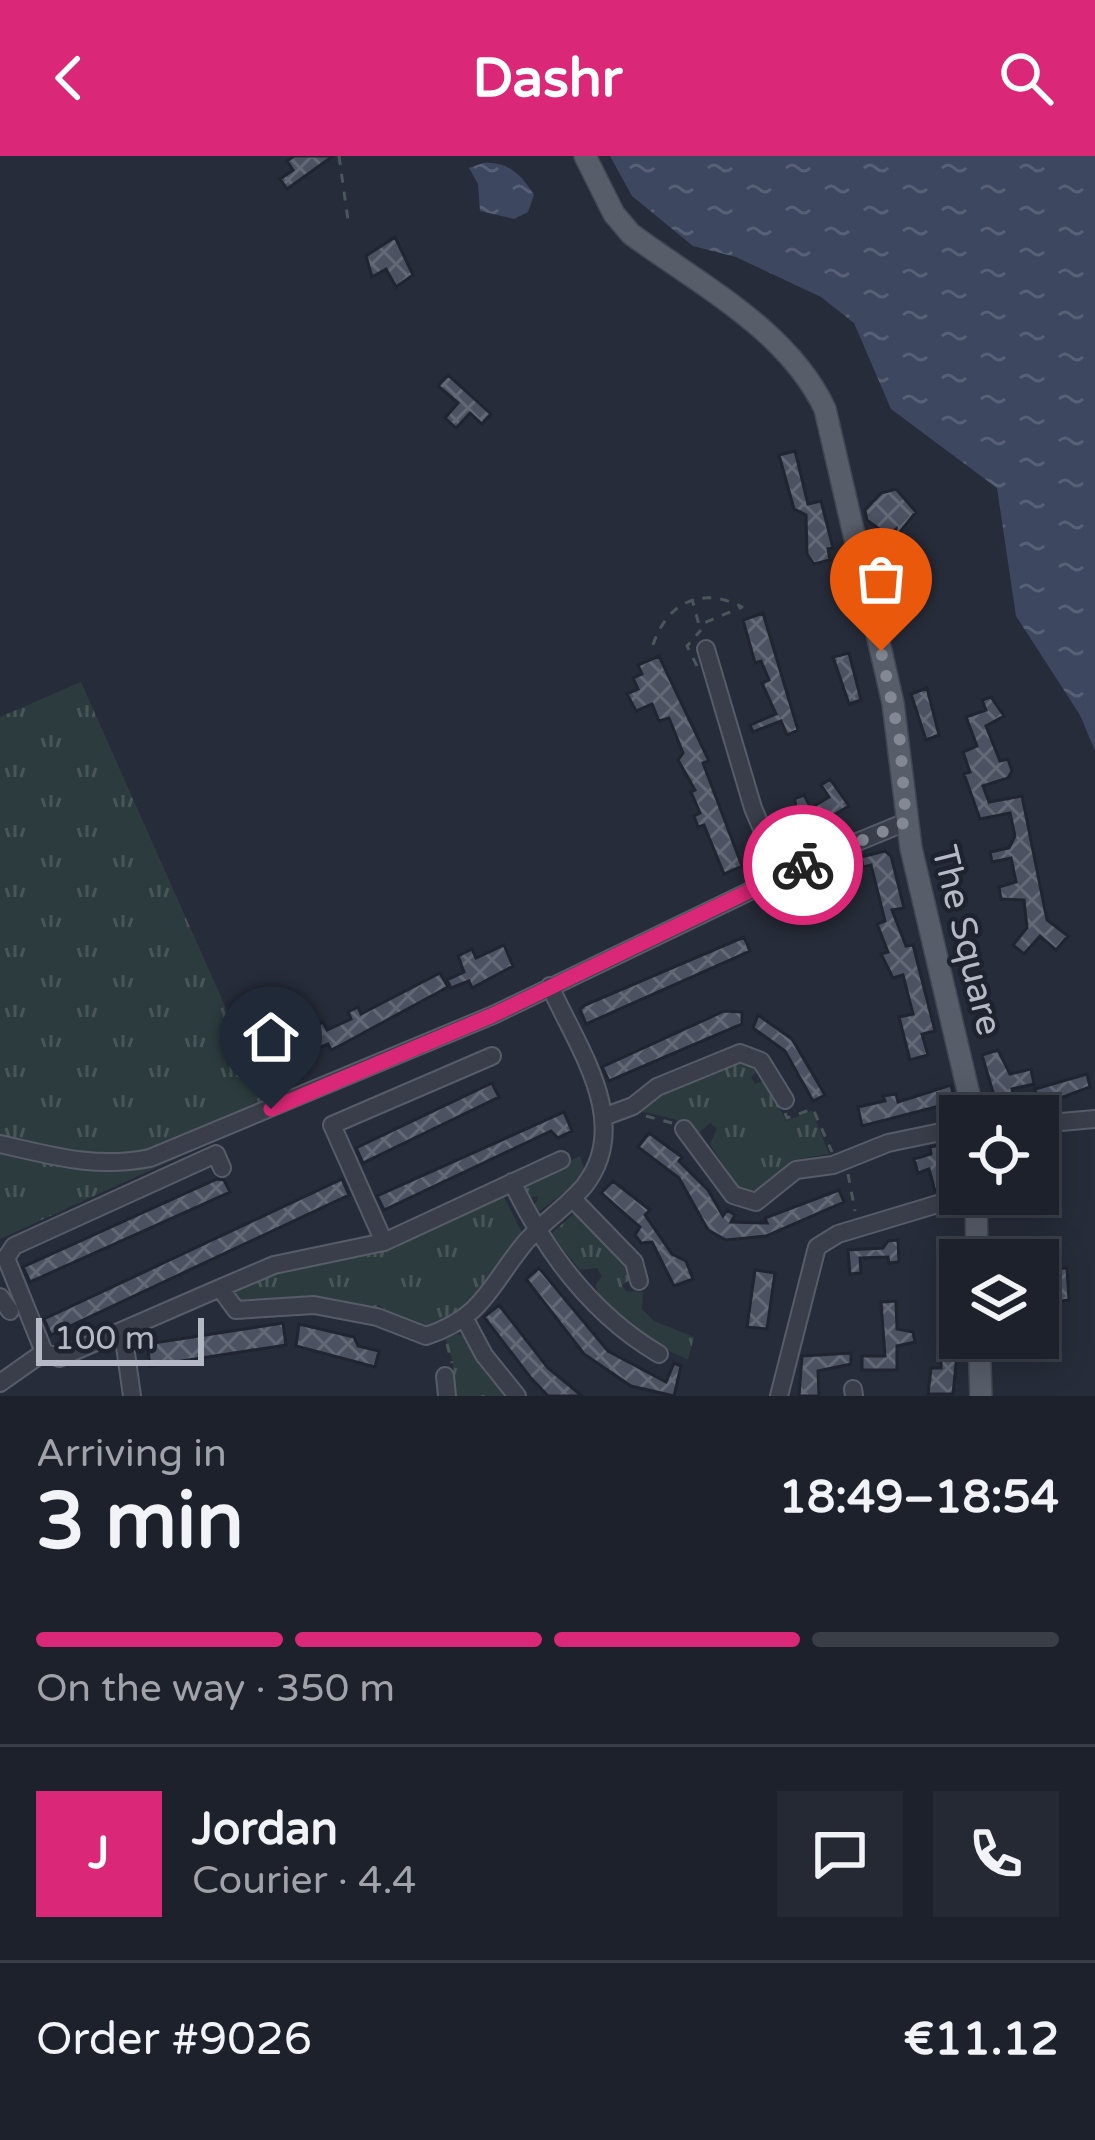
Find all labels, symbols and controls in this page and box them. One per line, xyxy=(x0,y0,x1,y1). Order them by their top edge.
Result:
icon: back xyxy=(36,45,102,111)
icon: search xyxy=(993,45,1059,111)
text: Dashr xyxy=(473,46,622,111)
pin xyxy=(830,528,932,651)
icon: bag xyxy=(848,546,914,612)
courier xyxy=(743,805,863,925)
icon: bike xyxy=(770,832,836,898)
street label: The Square xyxy=(922,841,1011,1040)
pin xyxy=(220,986,322,1109)
icon: home xyxy=(238,1004,304,1070)
map controls xyxy=(939,1095,1059,1359)
button: locate xyxy=(939,1095,1059,1215)
button: layers xyxy=(939,1239,1059,1359)
scale bar xyxy=(36,1312,204,1365)
text: 100 m xyxy=(54,1319,155,1358)
text: Arriving in xyxy=(36,1430,227,1477)
text: 18:49–18:54 xyxy=(779,1471,1059,1525)
text: 3 min xyxy=(36,1475,244,1569)
text: On the way · 350 m xyxy=(36,1665,395,1712)
button: chat xyxy=(777,1791,903,1917)
button: phone xyxy=(933,1791,1059,1917)
text: Jordan xyxy=(192,1803,338,1857)
text: J xyxy=(89,1827,109,1881)
text: Courier · 4.4 xyxy=(192,1857,416,1904)
text: Order #9026 xyxy=(36,2013,312,2067)
text: €11.12 xyxy=(904,2013,1059,2067)

